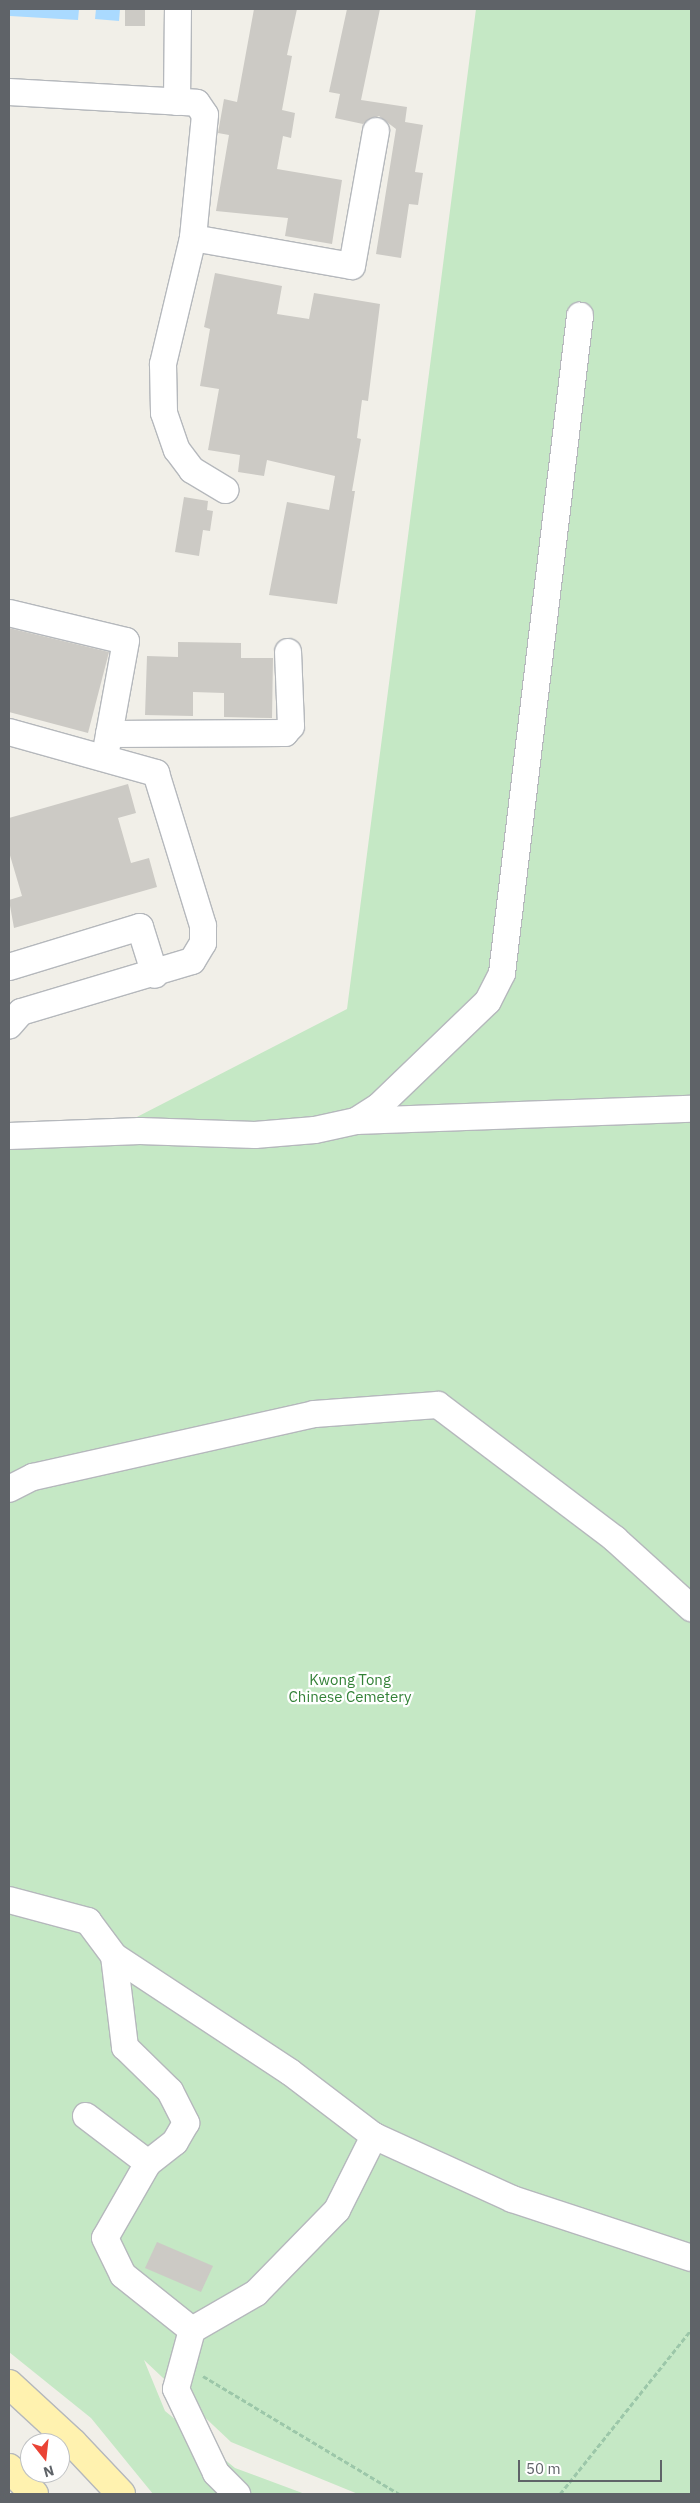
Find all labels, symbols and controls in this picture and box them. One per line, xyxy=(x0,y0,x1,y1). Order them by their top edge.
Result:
park label: Kwong Tong Chinese Cemetery xyxy=(289,1670,411,1705)
north arrow xyxy=(20,2433,70,2483)
scale bar xyxy=(520,2450,664,2482)
text: 50 m xyxy=(526,2459,561,2478)
text: N xyxy=(42,2461,56,2482)

